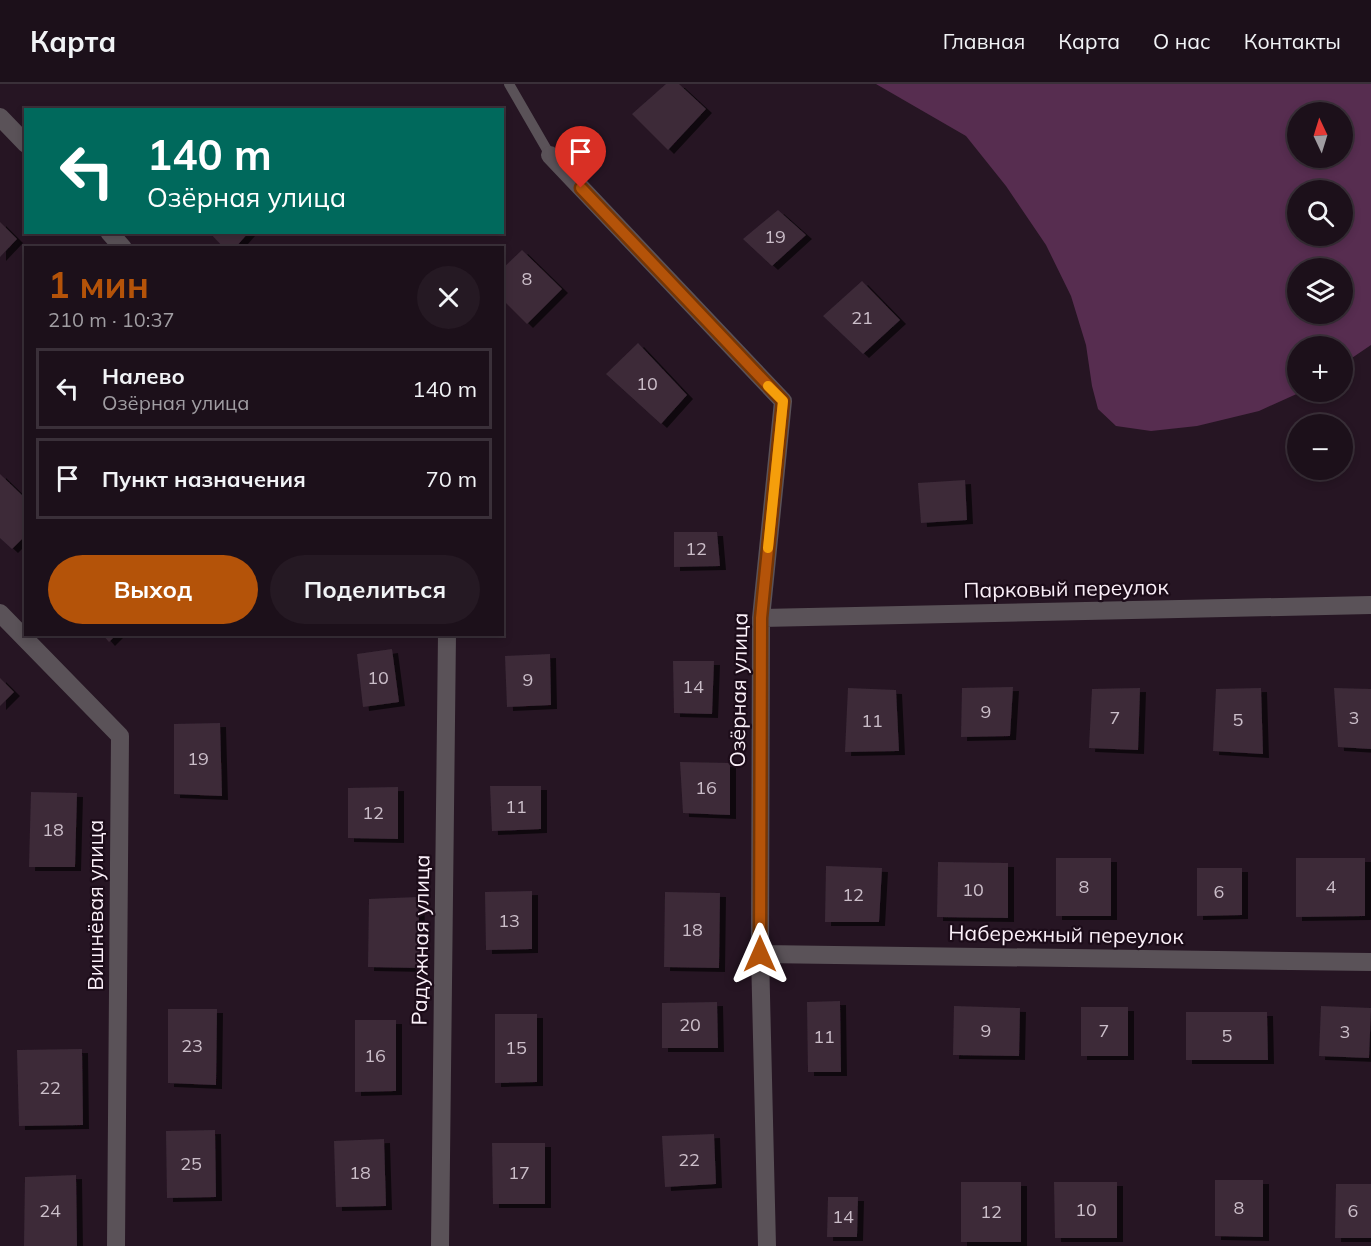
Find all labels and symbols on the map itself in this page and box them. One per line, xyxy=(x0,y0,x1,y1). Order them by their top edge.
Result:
north arrow xyxy=(1287,102,1353,168)
pin xyxy=(555,126,606,188)
house number: 19 xyxy=(764,225,786,248)
house number: 8 xyxy=(522,267,532,290)
house number: 21 xyxy=(851,306,873,329)
house number: 10 xyxy=(636,372,658,395)
house number: 12 xyxy=(685,537,707,560)
street label: Парковый переулок xyxy=(963,573,1170,603)
street label: Озёрная улица xyxy=(724,612,752,768)
house number: 10 xyxy=(367,666,389,689)
house number: 9 xyxy=(523,668,533,691)
house number: 14 xyxy=(682,675,704,698)
house number: 9 xyxy=(981,700,991,723)
house number: 7 xyxy=(1110,706,1120,729)
house number: 3 xyxy=(1349,706,1359,729)
house number: 5 xyxy=(1233,708,1244,731)
house number: 11 xyxy=(861,709,883,732)
house number: 19 xyxy=(187,747,209,770)
house number: 16 xyxy=(695,776,717,799)
house number: 11 xyxy=(505,795,527,818)
house number: 12 xyxy=(362,801,384,824)
house number: 18 xyxy=(42,818,64,841)
street label: Вишнёвая улица xyxy=(82,820,108,990)
street label: Радужная улица xyxy=(406,854,434,1026)
house number: 8 xyxy=(1079,875,1089,898)
house number: 4 xyxy=(1326,875,1337,898)
house number: 10 xyxy=(962,878,984,901)
house number: 6 xyxy=(1214,880,1224,903)
house number: 12 xyxy=(842,883,864,906)
house number: 13 xyxy=(498,909,520,932)
house number: 18 xyxy=(681,918,703,941)
street label: Набережный переулок xyxy=(948,919,1185,949)
position arrow xyxy=(728,922,792,986)
house number: 20 xyxy=(679,1013,701,1036)
house number: 9 xyxy=(981,1019,991,1042)
house number: 7 xyxy=(1099,1019,1109,1042)
house number: 3 xyxy=(1340,1020,1350,1043)
house number: 5 xyxy=(1222,1024,1233,1047)
house number: 11 xyxy=(813,1025,835,1048)
house number: 23 xyxy=(181,1034,203,1057)
house number: 15 xyxy=(505,1036,527,1059)
house number: 16 xyxy=(364,1044,386,1067)
house number: 22 xyxy=(39,1076,61,1099)
house number: 22 xyxy=(678,1148,700,1171)
house number: 25 xyxy=(180,1152,202,1175)
house number: 18 xyxy=(349,1161,371,1184)
house number: 17 xyxy=(508,1161,530,1184)
house number: 8 xyxy=(1234,1196,1244,1219)
house number: 10 xyxy=(1075,1198,1097,1221)
house number: 24 xyxy=(39,1199,61,1222)
house number: 6 xyxy=(1348,1199,1358,1222)
house number: 12 xyxy=(980,1200,1002,1223)
house number: 14 xyxy=(832,1205,854,1228)

